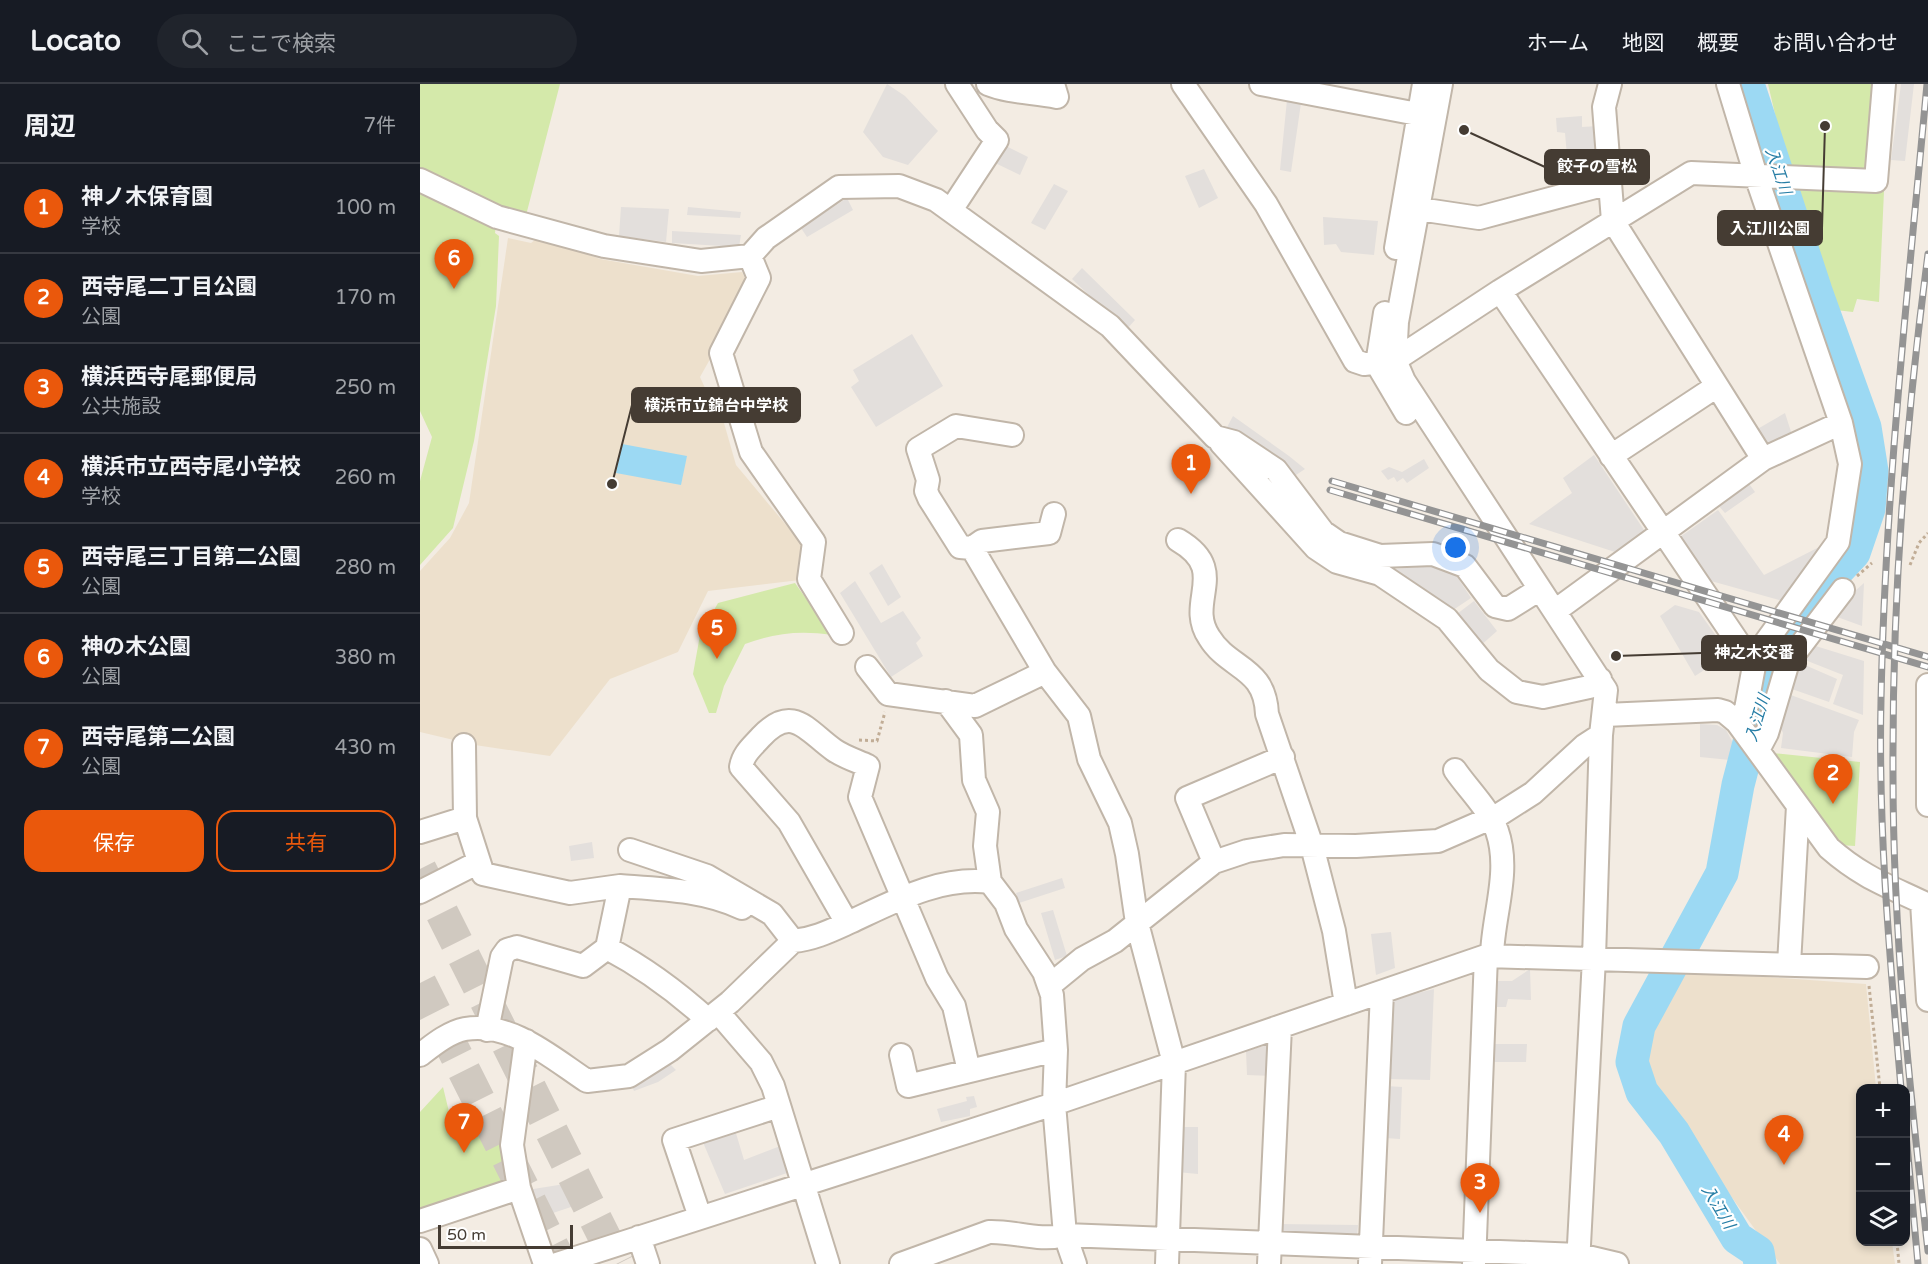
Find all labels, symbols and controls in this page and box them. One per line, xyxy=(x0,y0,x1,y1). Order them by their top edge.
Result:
search box xyxy=(157,14,577,68)
text: Locato xyxy=(30,24,121,58)
icon: search xyxy=(178,25,211,58)
text: ここで検索 xyxy=(226,31,336,57)
text: ホーム xyxy=(1527,31,1589,56)
text: 地図 xyxy=(1622,31,1664,56)
text: 概要 xyxy=(1697,31,1739,56)
text: お問い合わせ xyxy=(1772,31,1898,56)
text: 周辺 xyxy=(24,111,76,142)
text: 7件 xyxy=(363,114,396,138)
water label: 入江川 xyxy=(1761,145,1796,199)
callout: 餃子の雪松 xyxy=(1545,150,1649,184)
text: 餃子の雪松 xyxy=(1557,157,1637,177)
text: 神ノ木保育園 xyxy=(81,184,213,210)
text: 1 xyxy=(37,196,50,220)
text: 100 m xyxy=(335,196,396,220)
callout: 入江川公園 xyxy=(1718,211,1822,245)
text: 学校 xyxy=(81,215,121,239)
text: 入江川公園 xyxy=(1730,219,1810,239)
pin: 6 xyxy=(435,240,474,289)
text: 西寺尾二丁目公園 xyxy=(81,274,257,300)
text: 2 xyxy=(37,286,50,310)
text: 170 m xyxy=(335,286,396,310)
text: 公園 xyxy=(81,305,121,329)
text: 横浜西寺尾郵便局 xyxy=(81,364,257,390)
text: 3 xyxy=(37,376,50,400)
text: 250 m xyxy=(335,376,396,400)
callout: 横浜市立錦台中学校 xyxy=(632,388,800,422)
text: 公共施設 xyxy=(81,395,161,419)
text: 横浜市立錦台中学校 xyxy=(644,396,788,416)
pin: 1 xyxy=(1172,444,1210,494)
text: 横浜市立西寺尾小学校 xyxy=(81,454,301,480)
text: 4 xyxy=(37,466,50,490)
text: 260 m xyxy=(335,466,396,490)
text: 学校 xyxy=(81,485,121,509)
your location xyxy=(1441,533,1470,562)
text: 西寺尾三丁目第二公園 xyxy=(81,544,301,570)
text: 5 xyxy=(37,556,50,580)
text: 280 m xyxy=(335,556,396,580)
text: 公園 xyxy=(81,575,121,599)
pin: 5 xyxy=(698,610,736,659)
text: 神の木公園 xyxy=(81,634,191,660)
callout: 神之木交番 xyxy=(1702,636,1806,670)
text: 神之木交番 xyxy=(1714,643,1794,663)
text: 6 xyxy=(37,646,50,670)
text: 380 m xyxy=(335,646,396,670)
text: 公園 xyxy=(81,665,121,689)
water label: 入江川 xyxy=(1741,690,1775,744)
text: 西寺尾第二公園 xyxy=(81,724,235,750)
text: 7 xyxy=(37,736,50,760)
text: 430 m xyxy=(335,736,396,760)
pin: 2 xyxy=(1814,754,1852,804)
text: 公園 xyxy=(81,755,121,779)
button: 保存 xyxy=(24,810,204,872)
button: 共有 xyxy=(216,810,396,872)
map controls xyxy=(1856,1084,1910,1246)
button: + xyxy=(1856,1084,1910,1138)
pin: 7 xyxy=(444,1104,483,1153)
pin: 4 xyxy=(1764,1116,1804,1165)
button: − xyxy=(1856,1138,1910,1192)
pin: 3 xyxy=(1460,1164,1500,1213)
water label: 入江川 xyxy=(1697,1181,1740,1234)
button: layers xyxy=(1856,1192,1910,1246)
scale bar xyxy=(438,1222,573,1250)
text: 50 m xyxy=(447,1225,486,1245)

